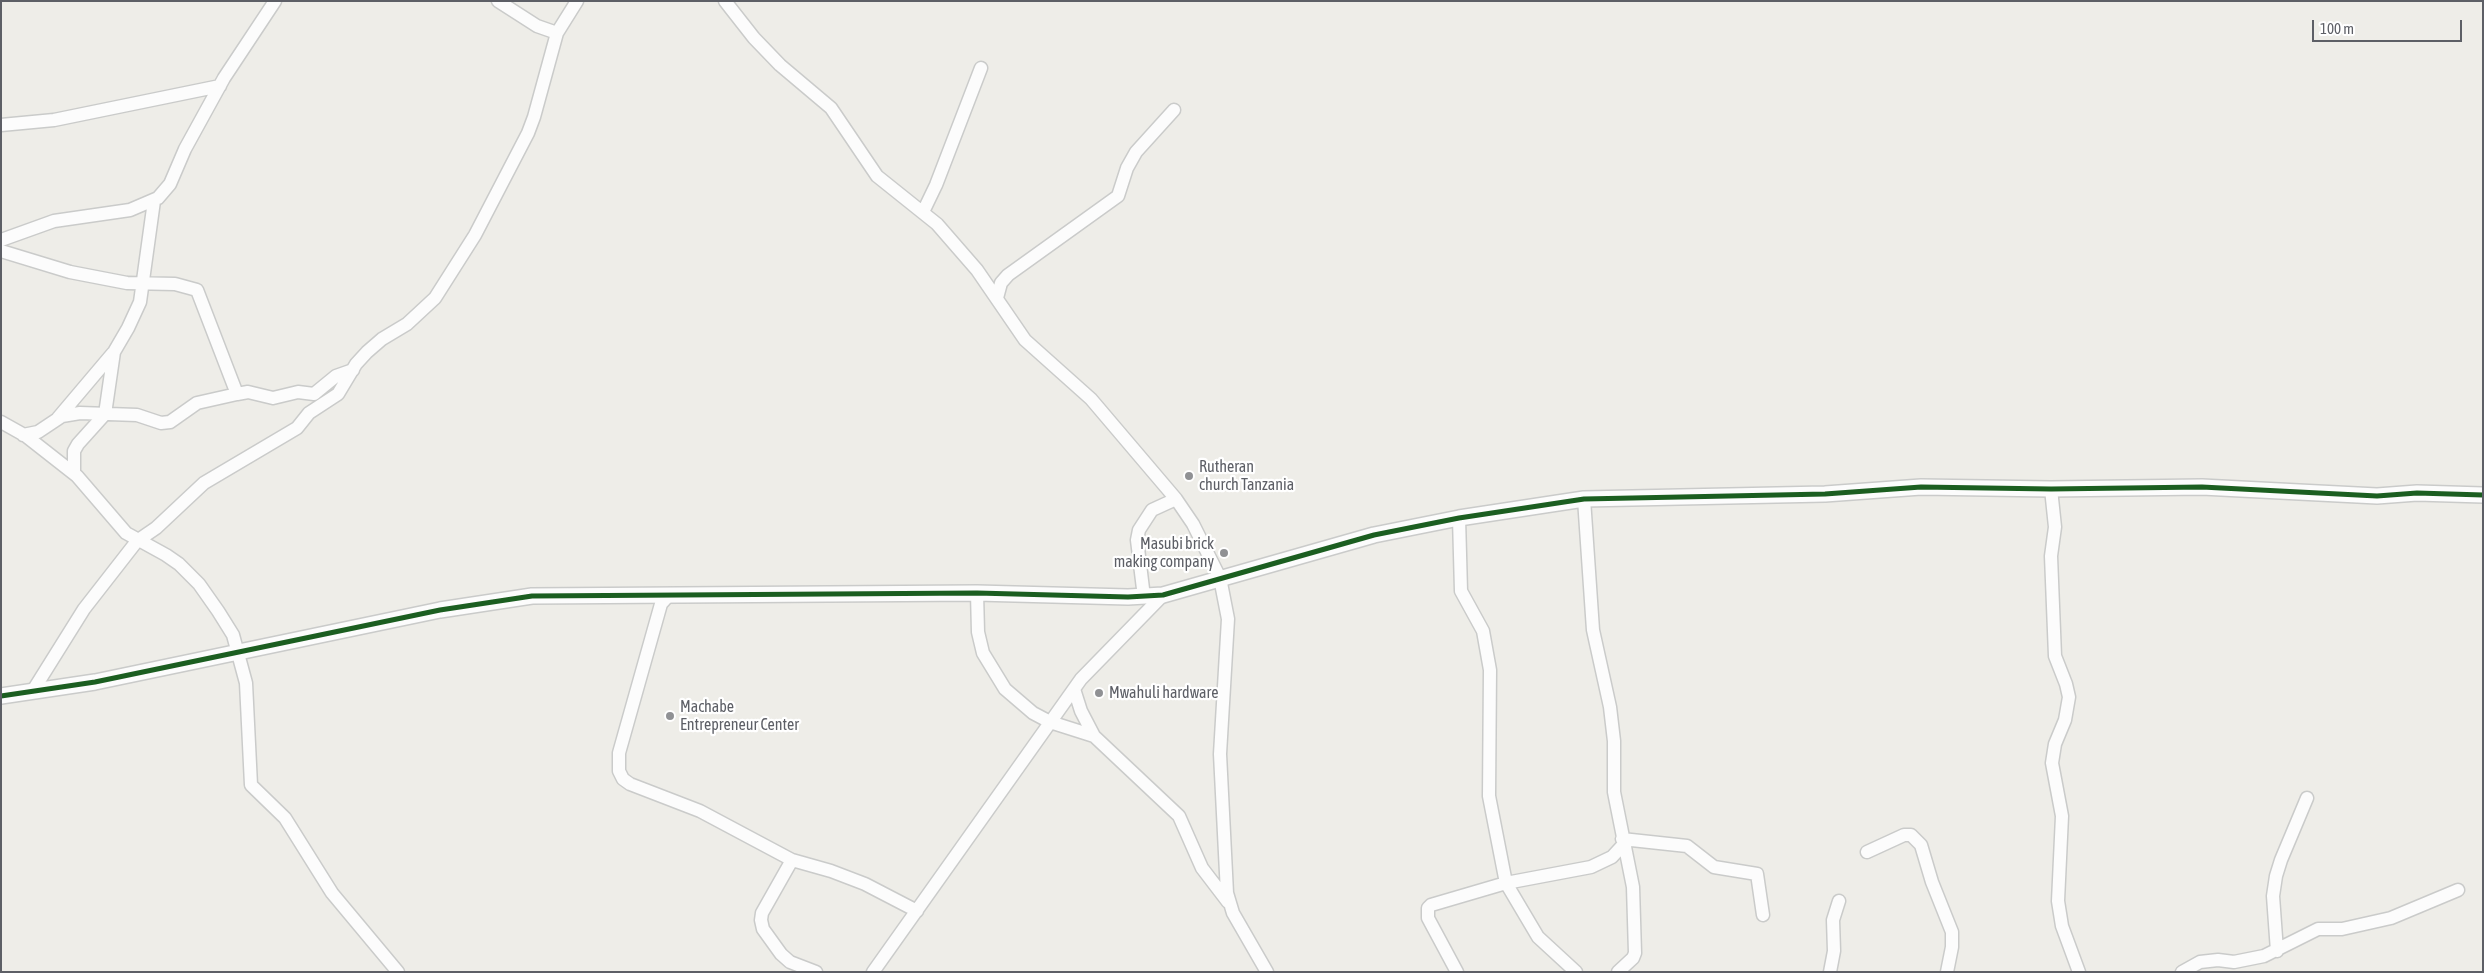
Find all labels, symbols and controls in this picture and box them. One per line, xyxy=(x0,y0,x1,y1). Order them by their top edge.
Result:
scale bar xyxy=(2314,10,2464,42)
text: 100 m xyxy=(2320,20,2354,37)
place label: Rutheran church Tanzania xyxy=(1199,457,1294,495)
marker: Rutheran church Tanzania xyxy=(1183,470,1195,482)
place label: Masubi brick making company xyxy=(1114,534,1214,572)
marker: Masubi brick making company xyxy=(1218,547,1230,559)
place label: Mwahuli hardware xyxy=(1109,683,1218,703)
marker: Mwahuli hardware xyxy=(1093,687,1105,699)
place label: Machabe Entrepreneur Center xyxy=(680,697,799,735)
marker: Machabe Entrepreneur Center xyxy=(664,710,676,722)

